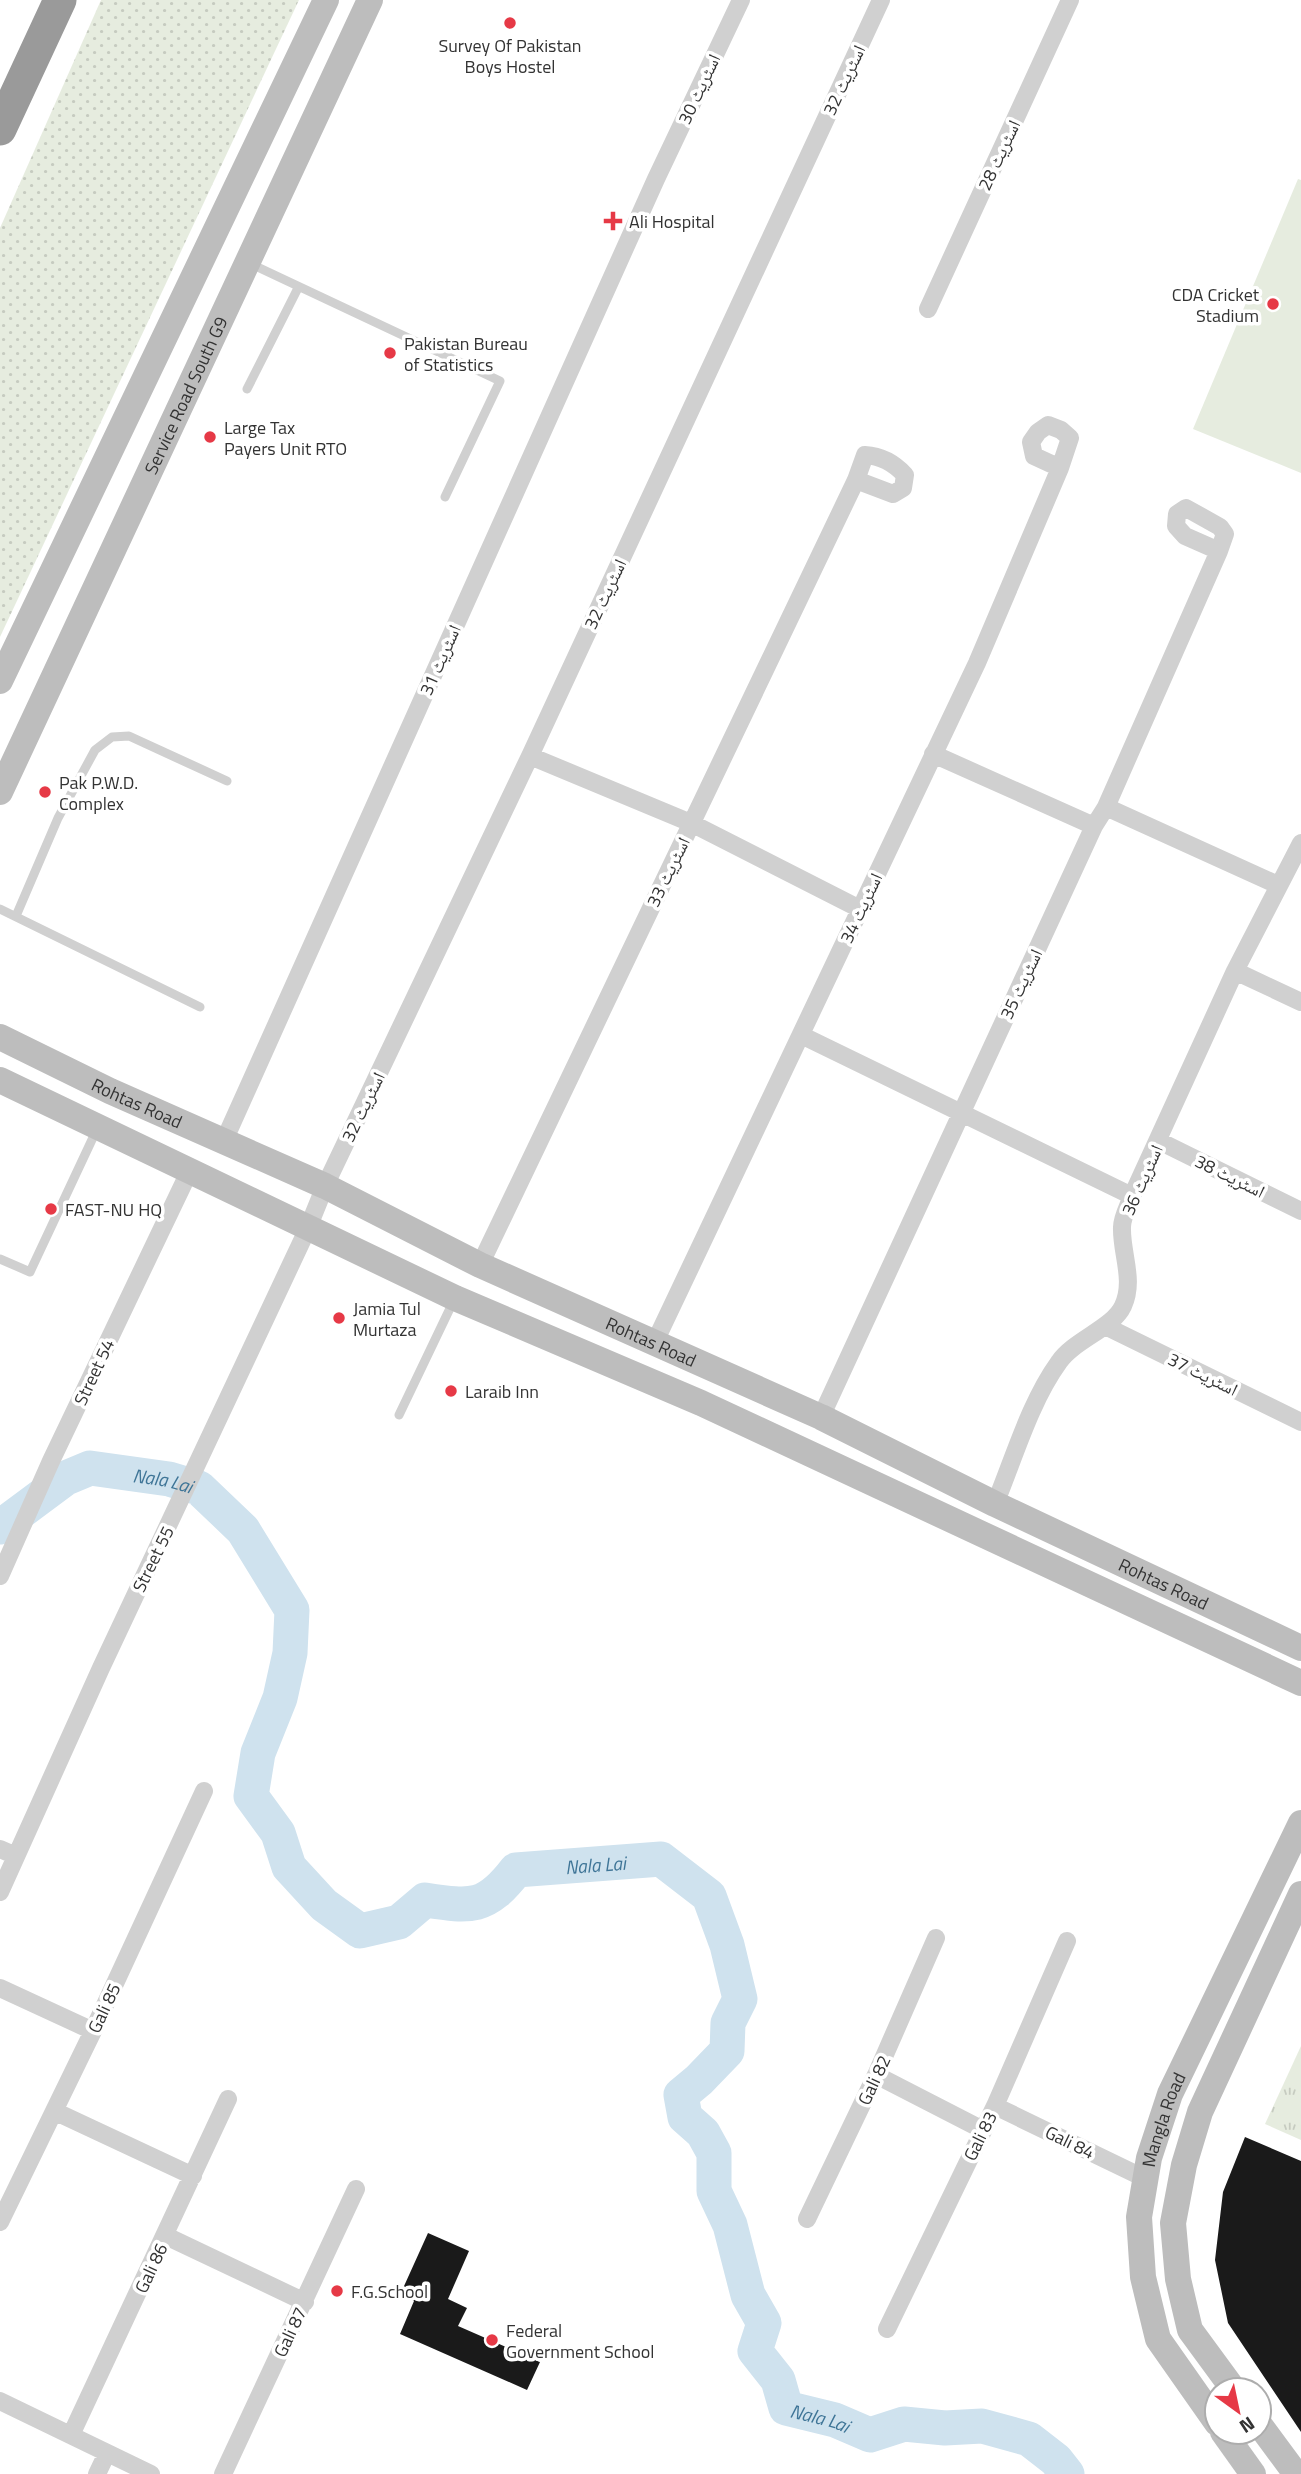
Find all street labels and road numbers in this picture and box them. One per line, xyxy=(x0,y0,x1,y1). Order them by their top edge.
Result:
street label: اسٹریٹ 32 xyxy=(816,40,872,120)
street label: اسٹریٹ 30 xyxy=(671,49,727,129)
street label: اسٹریٹ 28 xyxy=(971,115,1027,195)
street label: Service Road South G9 xyxy=(137,312,234,479)
street label: اسٹریٹ 32 xyxy=(577,554,633,634)
street label: اسٹریٹ 31 xyxy=(412,620,468,700)
street label: اسٹریٹ 33 xyxy=(639,832,697,912)
street label: اسٹریٹ 34 xyxy=(833,868,889,948)
street label: اسٹریٹ 35 xyxy=(993,944,1049,1024)
street label: اسٹریٹ 32 xyxy=(334,1067,392,1147)
street label: Rohtas Road xyxy=(87,1071,187,1135)
street label: اسٹریٹ 36 xyxy=(1114,1140,1170,1220)
street label: اسٹریٹ 38 xyxy=(1190,1147,1270,1205)
street label: Rohtas Road xyxy=(601,1309,701,1373)
street label: Street 54 xyxy=(67,1334,121,1410)
street label: اسٹریٹ 37 xyxy=(1163,1345,1243,1403)
street label: Street 55 xyxy=(125,1521,181,1597)
street label: Rohtas Road xyxy=(1114,1551,1213,1616)
street label: Gali 85 xyxy=(81,1979,127,2037)
street label: Gali 82 xyxy=(851,2051,897,2109)
street label: Mangla Road xyxy=(1134,2068,1192,2169)
street label: Gali 83 xyxy=(956,2107,1004,2165)
street label: Gali 84 xyxy=(1041,2118,1099,2166)
street label: Gali 86 xyxy=(128,2239,174,2297)
street label: Gali 87 xyxy=(267,2303,313,2361)

